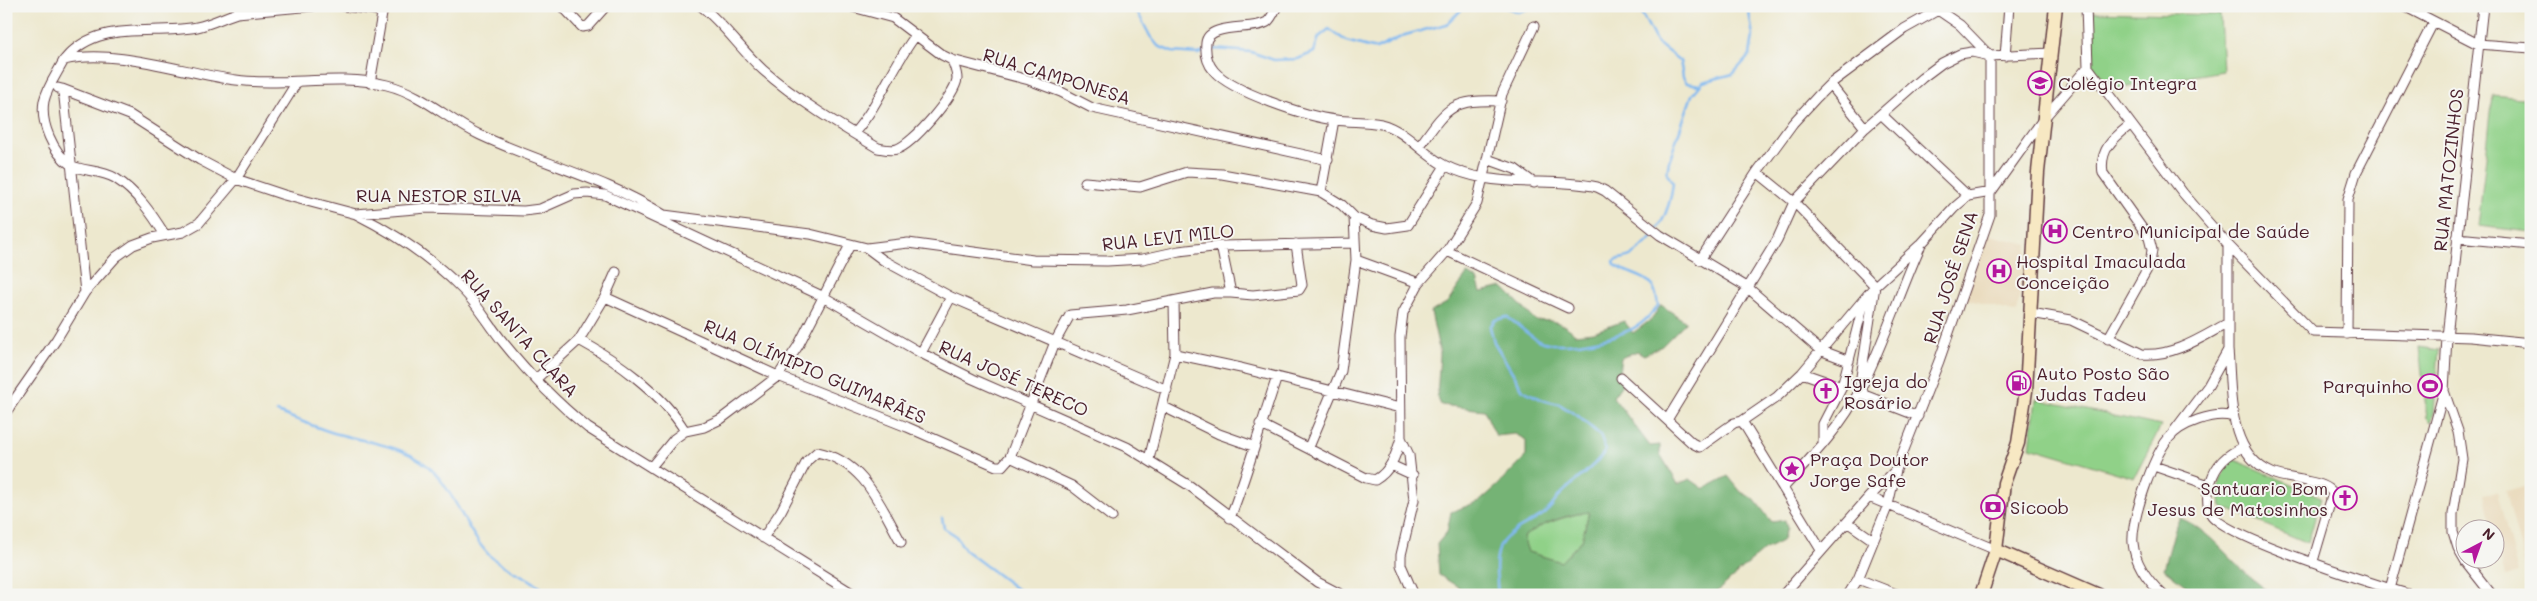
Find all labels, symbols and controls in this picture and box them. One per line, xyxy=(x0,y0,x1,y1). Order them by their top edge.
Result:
street label: RUA CAMPONESA xyxy=(980,42,1134,110)
school or university icon: Colégio Integra xyxy=(2027,70,2053,96)
place label: Colégio Integra xyxy=(2058,71,2198,95)
street label: RUA MATOZINHOS xyxy=(2428,88,2468,252)
street label: RUA NESTOR SILVA xyxy=(356,183,522,207)
street label: RUA JOSÉ SENA xyxy=(1917,208,1983,346)
street label: RUA LEVI MILO xyxy=(1101,218,1235,256)
hospital icon: Centro Municipal de Saúde xyxy=(2042,218,2068,244)
place label: Centro Municipal de Saúde xyxy=(2072,219,2310,243)
place label: Hospital Imaculada Conceição xyxy=(2016,249,2187,294)
hospital icon: Hospital Imaculada Conceição xyxy=(1986,258,2012,284)
street label: RUA SANTA CLARA xyxy=(456,264,584,402)
street label: RUA OLÍMIPIO GUIMARÃES xyxy=(700,313,930,429)
street label: RUA JOSÉ TERECO xyxy=(935,334,1093,422)
place label: Auto Posto São Judas Tadeu xyxy=(2036,361,2170,406)
place label: Igreja do Rosário xyxy=(1844,369,1928,414)
fuel station icon: Auto Posto São Judas Tadeu xyxy=(2006,370,2032,396)
sports icon: Parquinho xyxy=(2417,373,2443,399)
place label: Parquinho xyxy=(2323,374,2412,398)
church icon: Igreja do Rosário xyxy=(1813,378,1839,404)
place label: Praça Doutor Jorge Safe xyxy=(1810,447,1929,492)
place icon: Praça Doutor Jorge Safe xyxy=(1779,456,1805,482)
place label: Santuario Bom Jesus de Matosinhos xyxy=(2148,476,2328,521)
church icon: Santuario Bom Jesus de Matosinhos xyxy=(2332,485,2358,511)
bank icon: Sicoob xyxy=(1980,494,2006,520)
place label: Sicoob xyxy=(2010,495,2069,519)
north arrow xyxy=(2454,518,2504,568)
text: N xyxy=(2479,523,2499,544)

